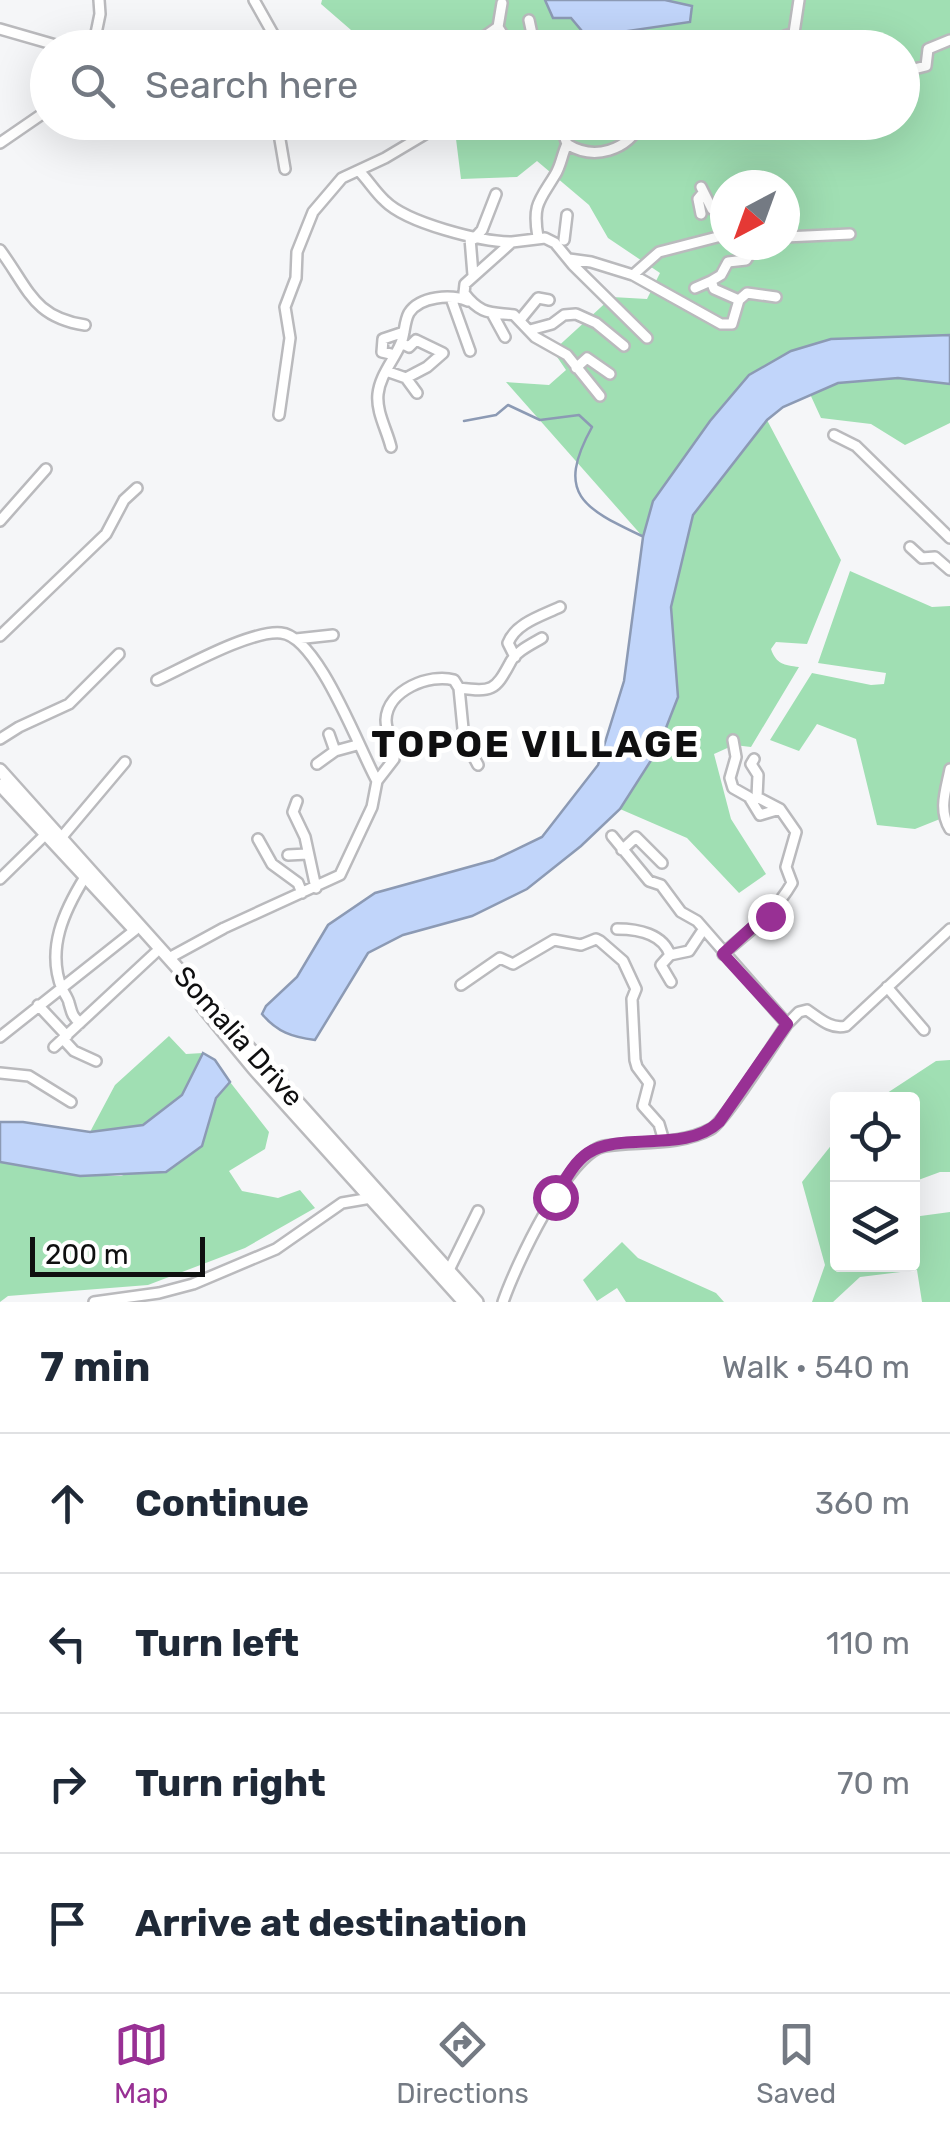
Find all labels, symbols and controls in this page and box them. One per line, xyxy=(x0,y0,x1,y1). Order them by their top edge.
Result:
search box xyxy=(30,30,920,140)
icon: search xyxy=(65,58,120,113)
text: Search here xyxy=(145,62,358,108)
north arrow xyxy=(710,170,800,260)
district label: TOPOE VILLAGE xyxy=(371,721,701,767)
route end xyxy=(748,894,794,940)
street label: Somalia Drive xyxy=(167,959,310,1113)
map controls xyxy=(830,1092,920,1272)
button: locate xyxy=(830,1092,920,1182)
route start xyxy=(533,1175,579,1221)
button: layers xyxy=(830,1182,920,1272)
scale bar xyxy=(30,1232,205,1276)
text: 200 m xyxy=(45,1238,129,1271)
text: 7 min xyxy=(40,1342,151,1392)
text: Walk · 540 m xyxy=(722,1348,910,1386)
icon: ahead xyxy=(40,1476,95,1531)
text: Continue xyxy=(135,1480,309,1526)
text: 360 m xyxy=(815,1484,910,1522)
icon: left xyxy=(40,1616,95,1671)
text: Turn left xyxy=(135,1620,299,1666)
text: 110 m xyxy=(826,1624,910,1662)
icon: right xyxy=(40,1756,95,1811)
text: Turn right xyxy=(135,1760,326,1806)
text: 70 m xyxy=(837,1764,910,1802)
icon: arrive xyxy=(40,1896,95,1951)
text: Arrive at destination xyxy=(135,1900,527,1946)
tab: Map xyxy=(114,2017,169,2110)
tab: Directions xyxy=(396,2017,529,2110)
tab: Saved xyxy=(756,2017,836,2110)

